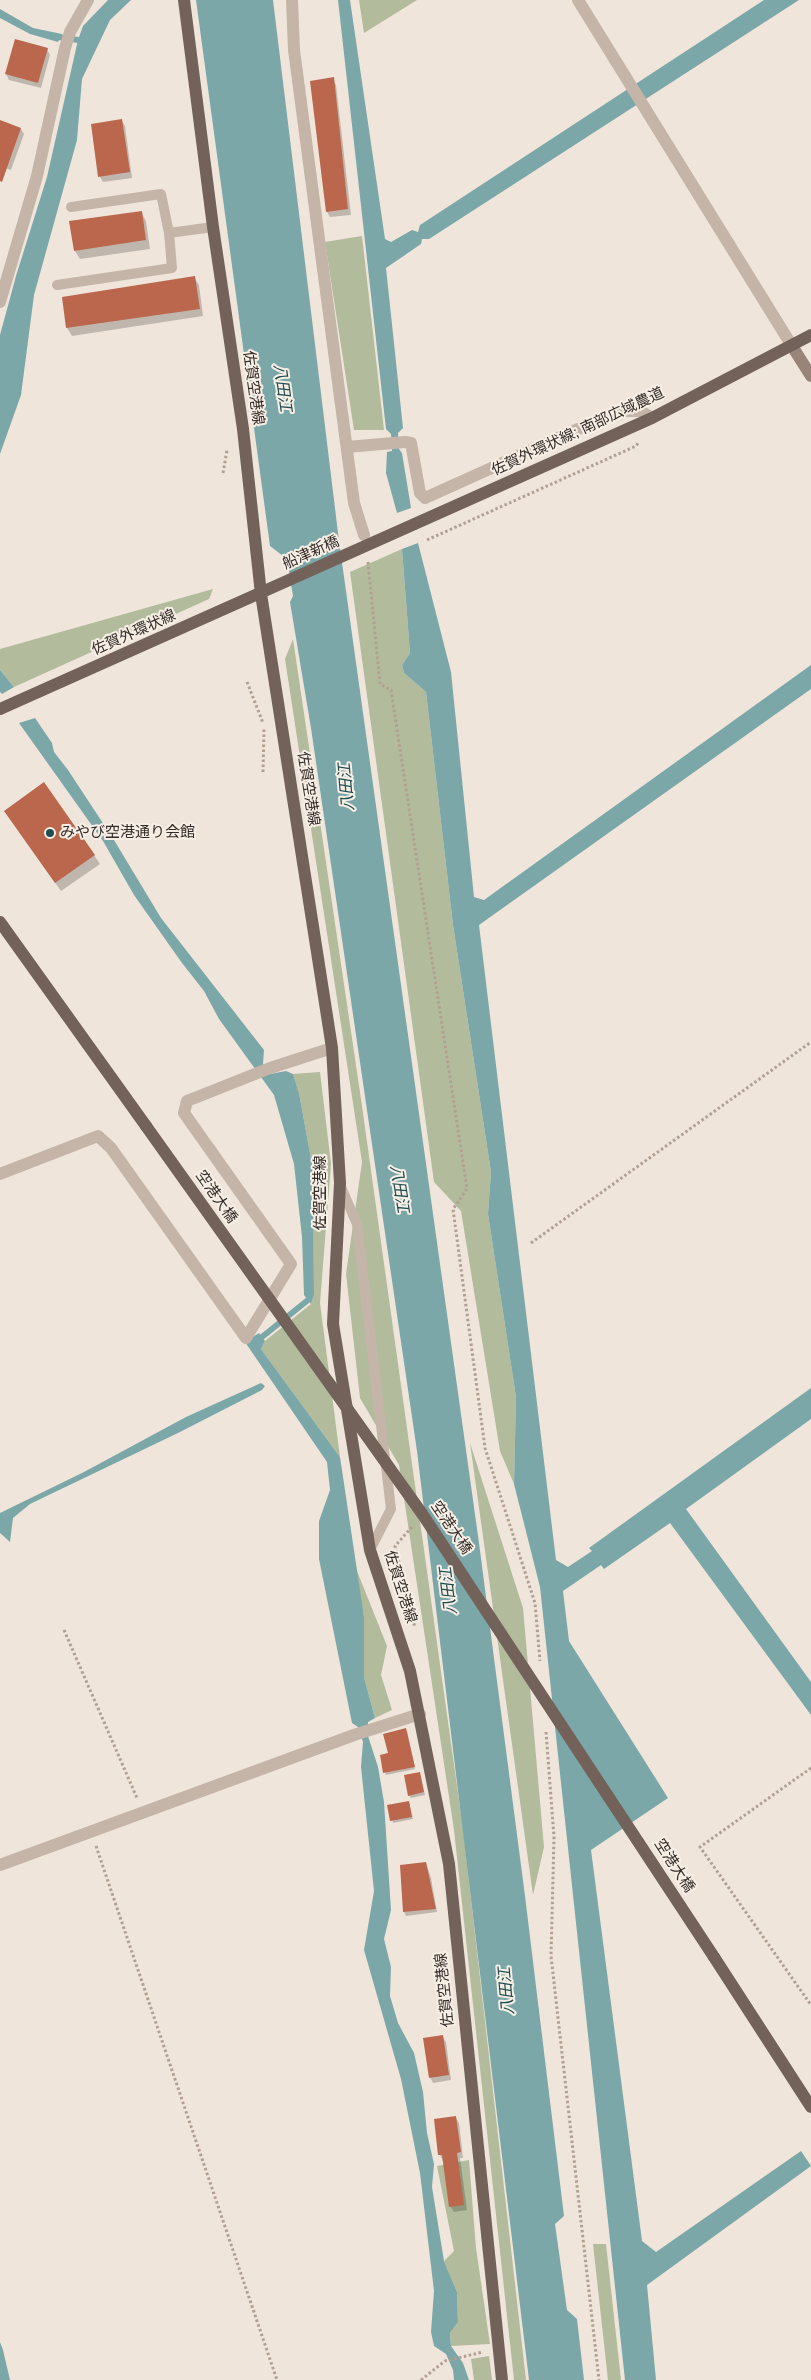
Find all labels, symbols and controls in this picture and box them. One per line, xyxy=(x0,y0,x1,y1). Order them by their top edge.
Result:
street label: 佐賀空港線 xyxy=(239,350,267,426)
water label: 八田江 xyxy=(269,363,295,413)
street label: 佐賀外環状線; 南部広域農道 xyxy=(489,384,667,480)
street label: 船津新橋 xyxy=(280,533,342,573)
street label: 佐賀外環状線 xyxy=(89,606,179,660)
street label: 佐賀空港線 xyxy=(293,751,323,827)
water label: 八田江 xyxy=(335,762,359,812)
place label: みやび空港通り会館 xyxy=(60,824,195,842)
marker: みやび空港通り会館 xyxy=(44,827,56,839)
street label: 佐賀空港線 xyxy=(312,1156,330,1230)
water label: 八田江 xyxy=(386,1164,412,1214)
street label: 空港大橋 xyxy=(191,1167,241,1227)
street label: 空港大橋 xyxy=(427,1498,475,1558)
street label: 佐賀空港線 xyxy=(380,1549,420,1625)
water label: 八田江 xyxy=(437,1566,461,1616)
street label: 空港大橋 xyxy=(650,1836,698,1896)
street label: 佐賀空港線 xyxy=(432,1952,458,2028)
water label: 八田江 xyxy=(495,1966,519,2016)

